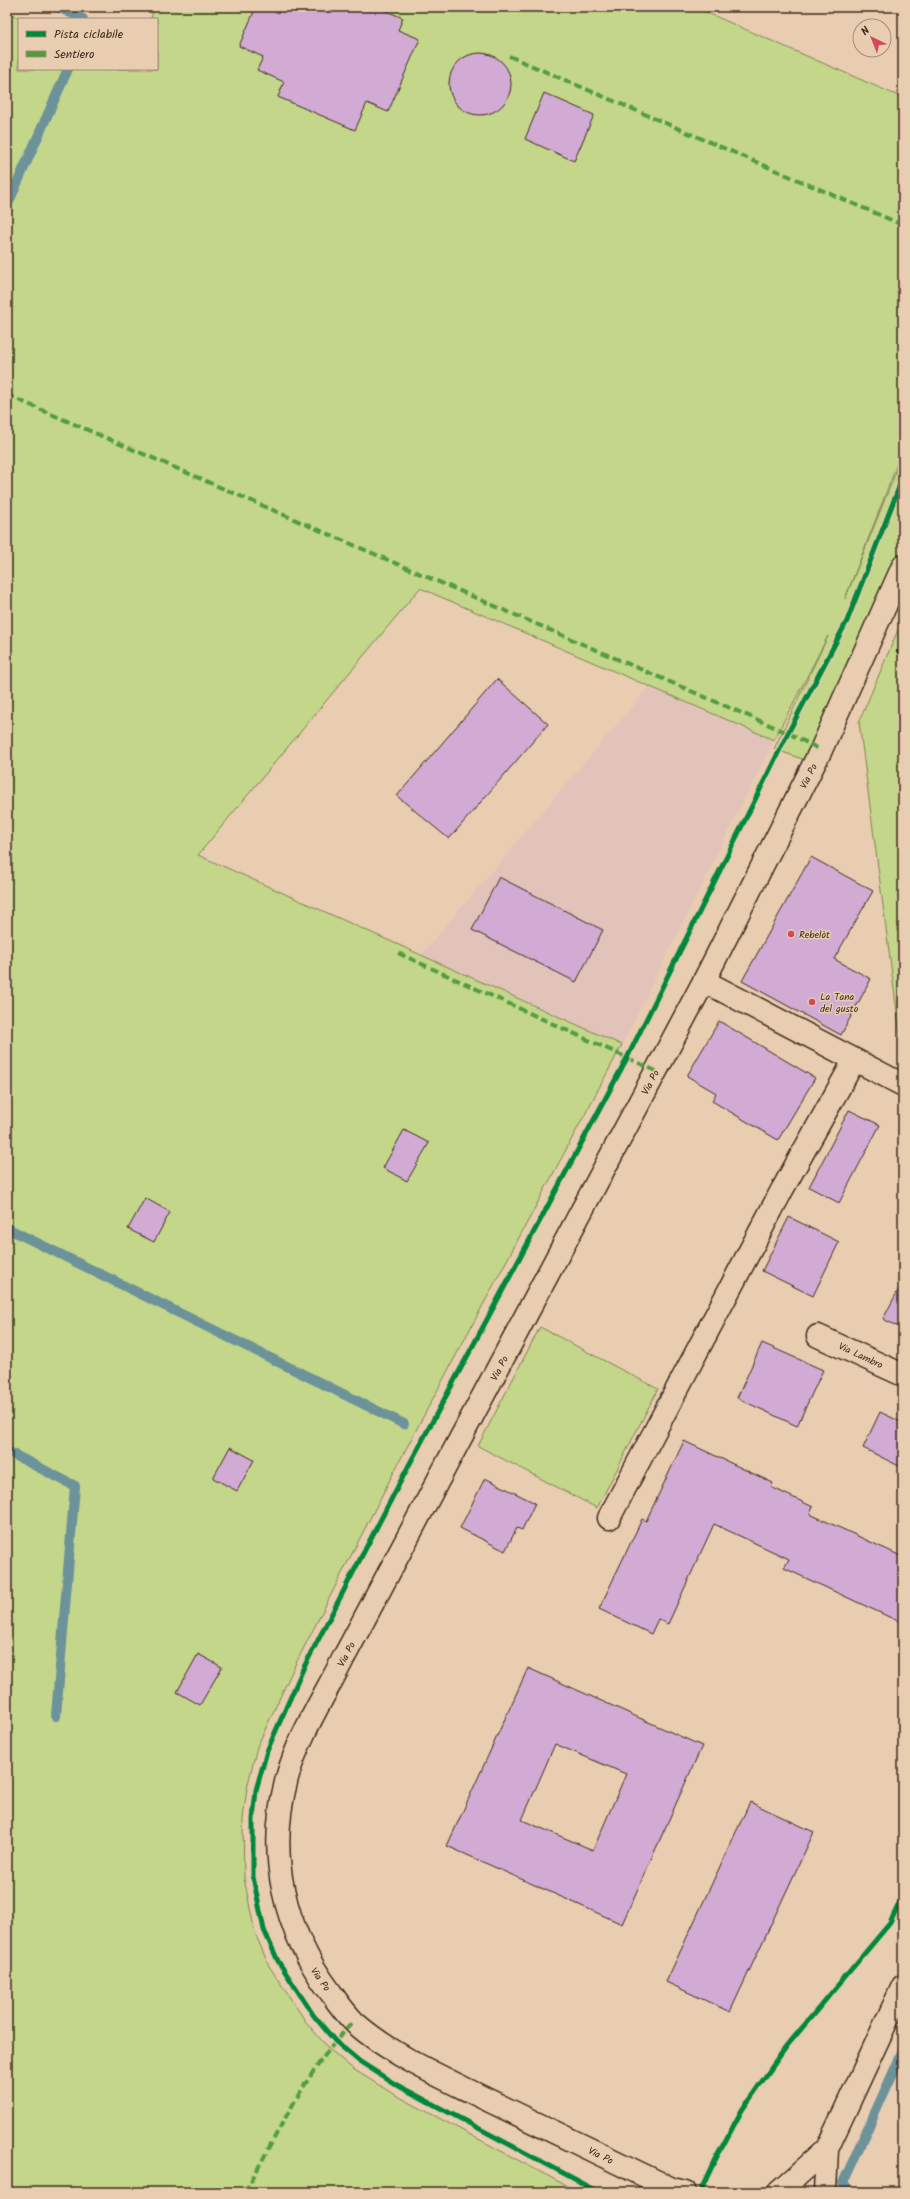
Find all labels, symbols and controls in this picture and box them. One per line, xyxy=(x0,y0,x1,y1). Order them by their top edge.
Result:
legend xyxy=(18,18,158,70)
north arrow xyxy=(852,18,892,58)
text: N xyxy=(857,22,875,40)
text: Pista ciclabile xyxy=(54,25,124,44)
text: Sentiero xyxy=(54,45,94,64)
street label: Via Po xyxy=(796,761,822,792)
place label: Rebelòt xyxy=(799,927,830,943)
marker: Rebelòt xyxy=(786,929,796,939)
place label: La Tana del gusto xyxy=(820,989,859,1017)
marker: La Tana del gusto xyxy=(807,997,817,1007)
street label: Via Po xyxy=(638,1067,664,1098)
street label: Via Lambro xyxy=(836,1339,886,1373)
street label: Via Po xyxy=(487,1353,513,1384)
street label: Via Po xyxy=(334,1639,360,1670)
street label: Via Po xyxy=(306,1964,335,1995)
street label: Via Po xyxy=(585,2143,616,2169)

